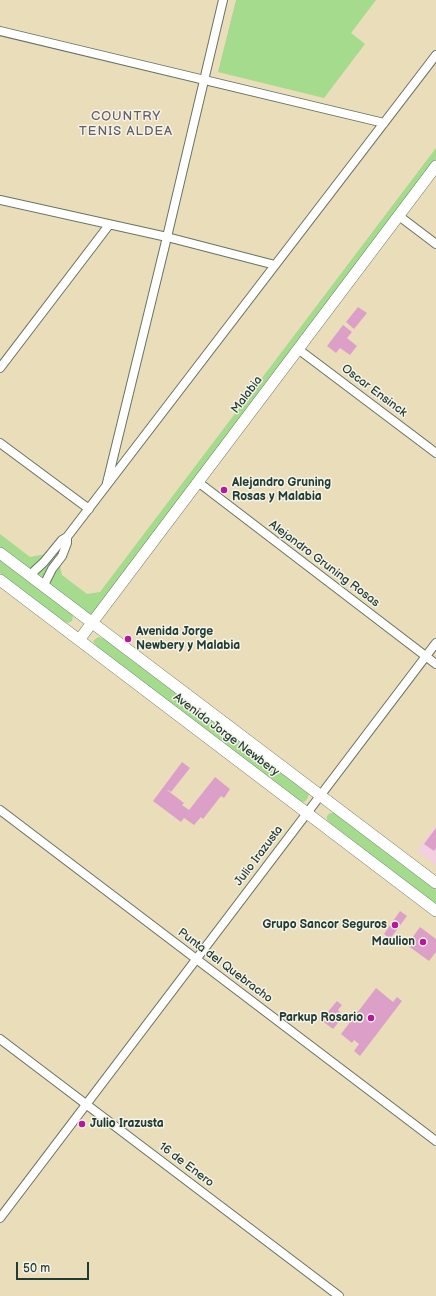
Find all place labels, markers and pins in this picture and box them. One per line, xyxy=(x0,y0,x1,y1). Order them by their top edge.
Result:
place label: Alejandro Gruning Rosas y Malabia xyxy=(232,476,331,504)
marker: Alejandro Gruning Rosas y Malabia xyxy=(219,485,229,495)
place label: Avenida Jorge Newbery y Malabia xyxy=(136,625,240,653)
marker: Avenida Jorge Newbery y Malabia xyxy=(123,634,133,644)
place label: Grupo Sancor Seguros xyxy=(262,918,387,932)
marker: Grupo Sancor Seguros xyxy=(390,920,400,930)
place label: Maulion xyxy=(372,935,415,949)
marker: Maulion xyxy=(418,937,428,947)
place label: Parkup Rosario xyxy=(279,1011,363,1025)
marker: Parkup Rosario xyxy=(366,1013,376,1023)
place label: Julio Irazusta xyxy=(90,1117,164,1131)
marker: Julio Irazusta xyxy=(77,1119,87,1129)

